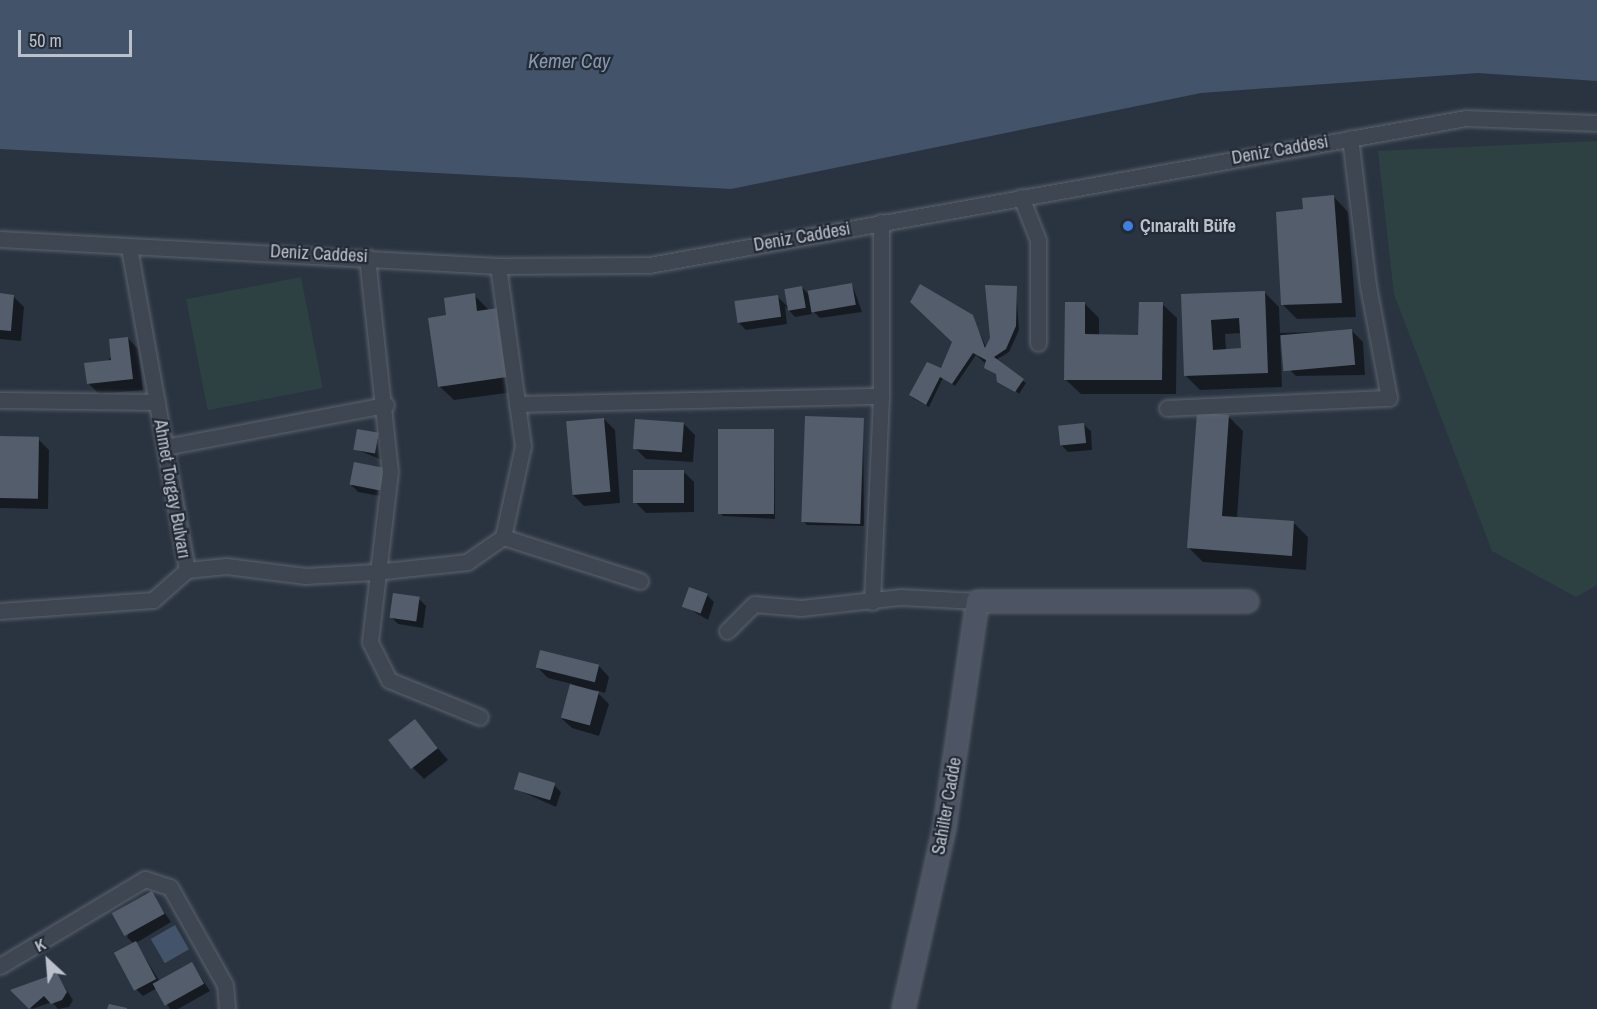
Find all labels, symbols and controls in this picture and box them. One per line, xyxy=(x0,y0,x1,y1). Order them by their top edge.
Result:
scale bar xyxy=(21,18,135,56)
text: 50 m xyxy=(29,28,62,53)
water label: Kemer Cay xyxy=(528,48,610,72)
street label: Deniz Caddesi xyxy=(1230,131,1330,169)
place label: Çınaraltı Büfe xyxy=(1140,215,1236,237)
street label: Deniz Caddesi xyxy=(752,218,852,256)
marker: Çınaraltı Büfe xyxy=(1121,219,1135,233)
street label: Deniz Caddesi xyxy=(270,241,368,267)
street label: Ahmet Torgay Bulvarı xyxy=(149,418,195,560)
street label: Sahilter Cadde xyxy=(928,756,966,856)
north arrow xyxy=(18,931,78,991)
text: K xyxy=(31,933,49,957)

